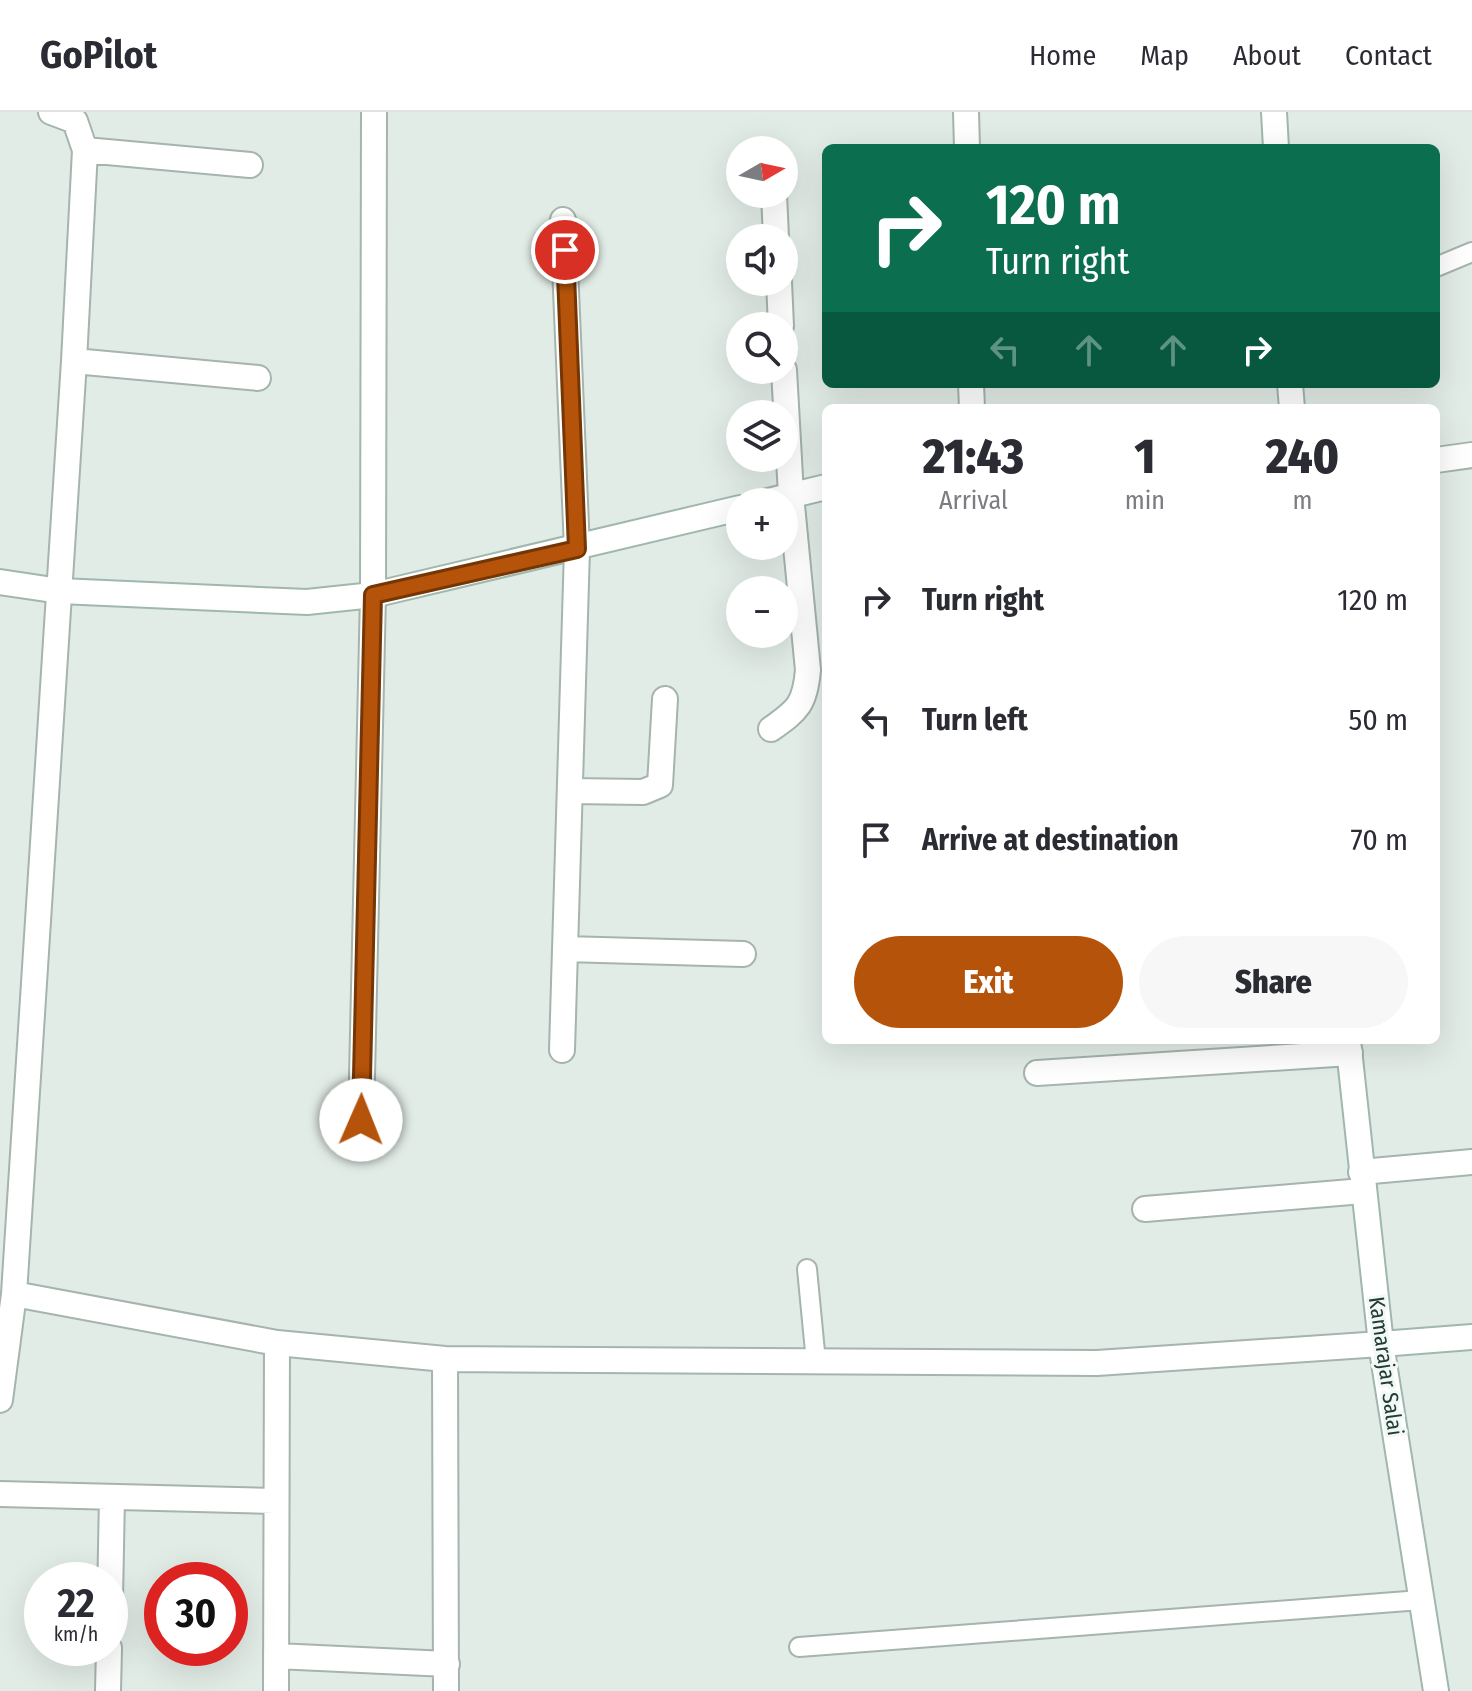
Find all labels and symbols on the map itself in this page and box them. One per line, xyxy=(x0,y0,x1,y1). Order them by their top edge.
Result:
north arrow xyxy=(726,136,798,208)
pin xyxy=(531,216,599,284)
position arrow xyxy=(319,1078,403,1162)
street label: Kamarajar Salai xyxy=(1363,1295,1409,1437)
speed limit sign: 30 xyxy=(144,1562,248,1666)

